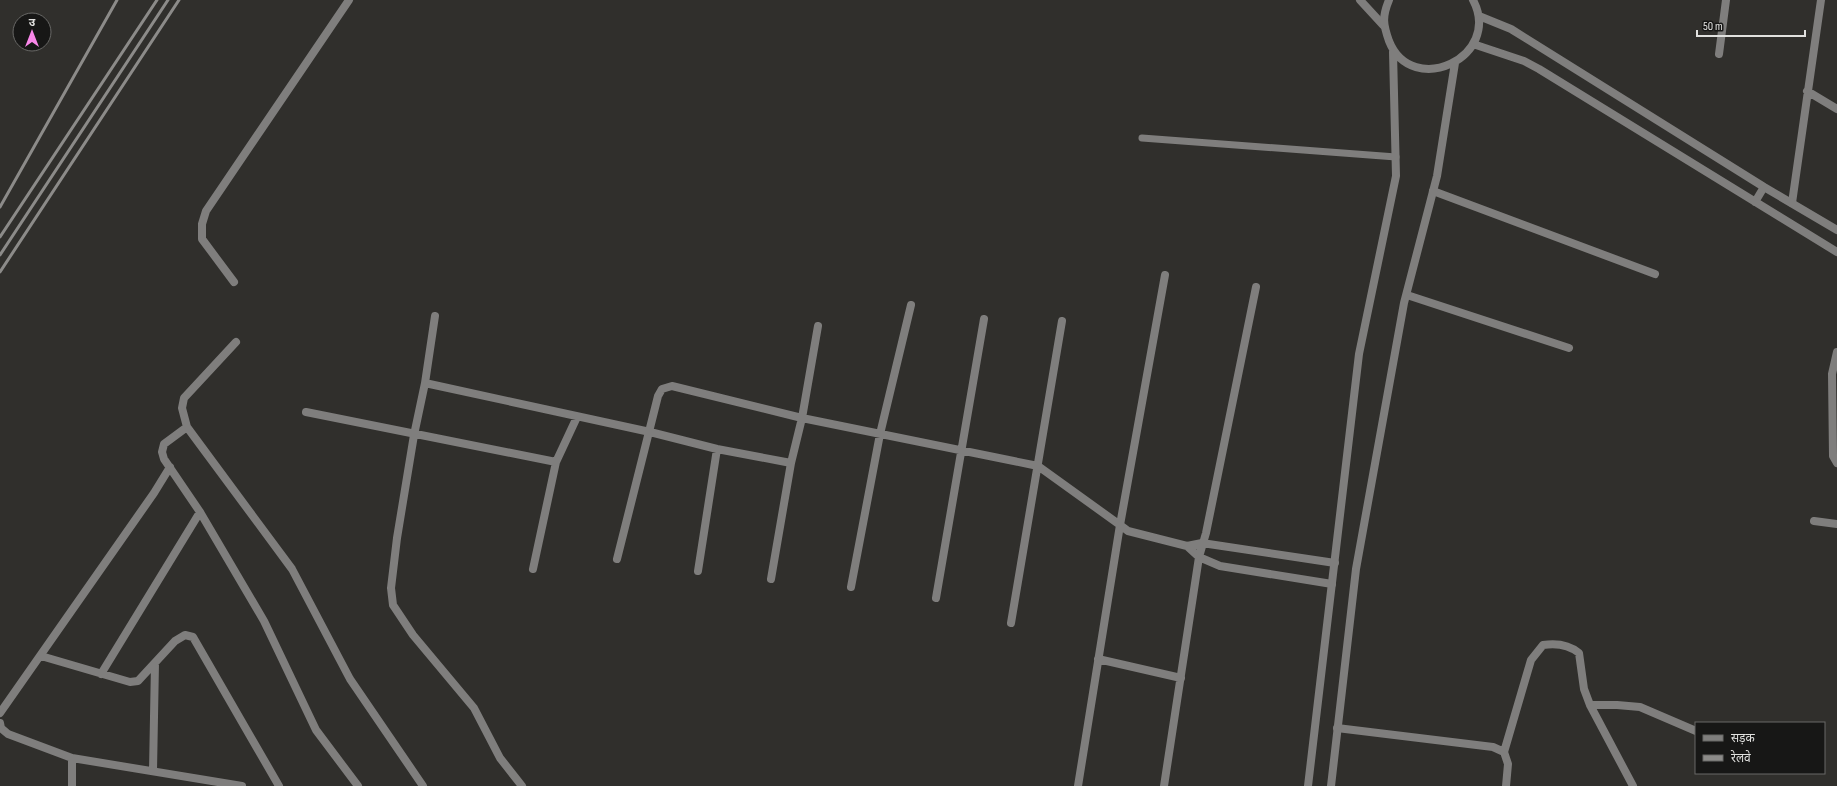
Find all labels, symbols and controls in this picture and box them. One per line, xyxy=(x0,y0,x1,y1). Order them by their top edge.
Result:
north arrow xyxy=(12,12,52,52)
scale bar xyxy=(1697,12,1805,38)
text: उ xyxy=(29,16,36,29)
text: 50 m xyxy=(1703,19,1723,34)
legend xyxy=(1695,722,1825,774)
text: सड़क xyxy=(1731,731,1756,746)
text: रेलवे xyxy=(1731,750,1751,766)

